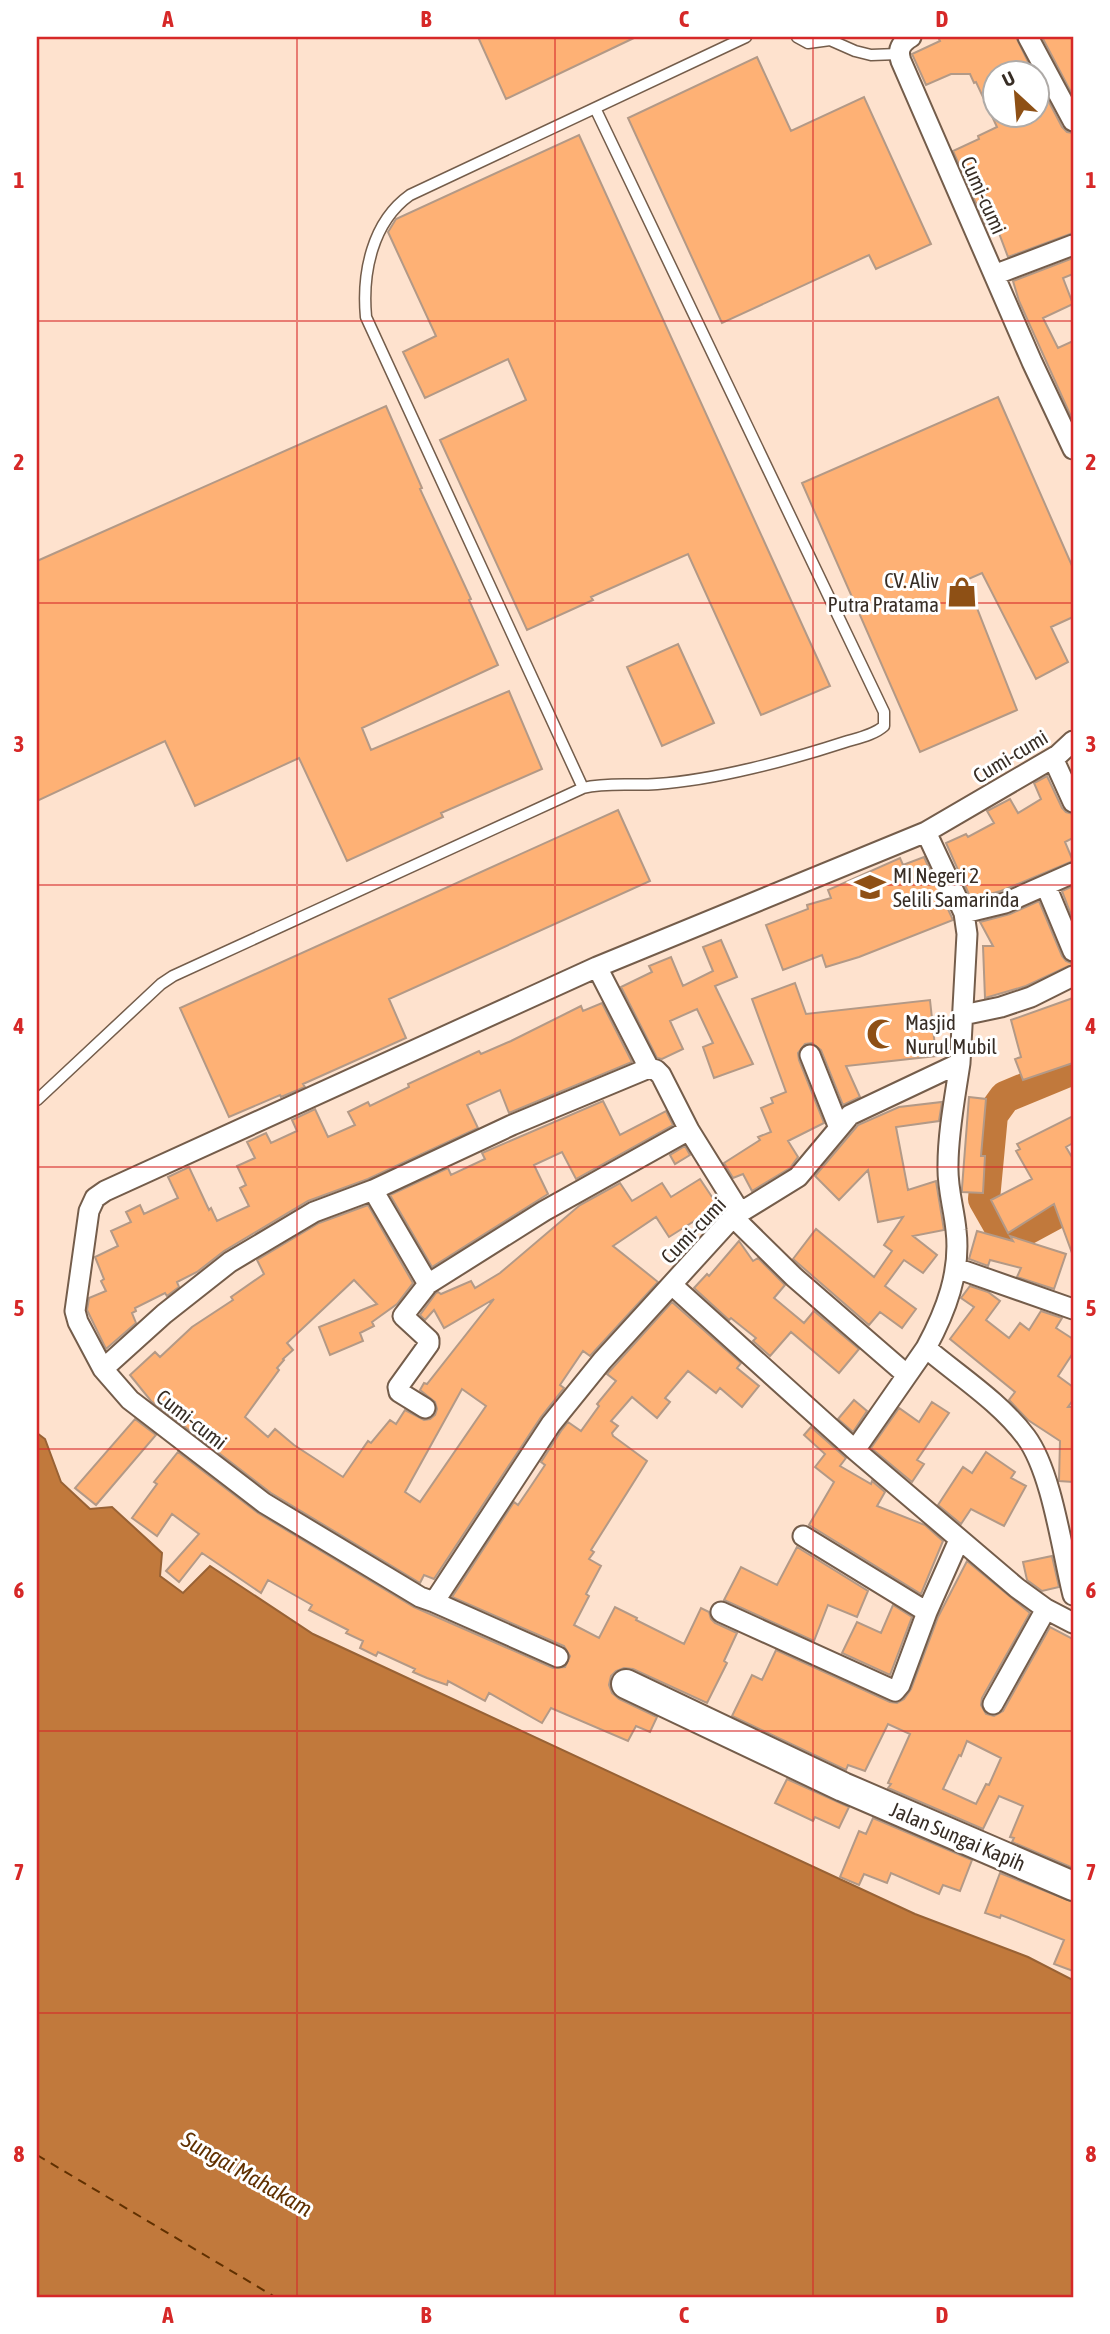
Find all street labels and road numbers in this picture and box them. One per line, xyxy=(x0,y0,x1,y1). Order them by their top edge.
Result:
street label: Cumi-cumi xyxy=(956,152,1012,238)
street label: Cumi-cumi xyxy=(968,724,1052,788)
street label: Cumi-cumi xyxy=(656,1192,730,1268)
street label: Cumi-cumi xyxy=(152,1384,232,1454)
street label: Jalan Sungai Kapih xyxy=(887,1797,1029,1875)

